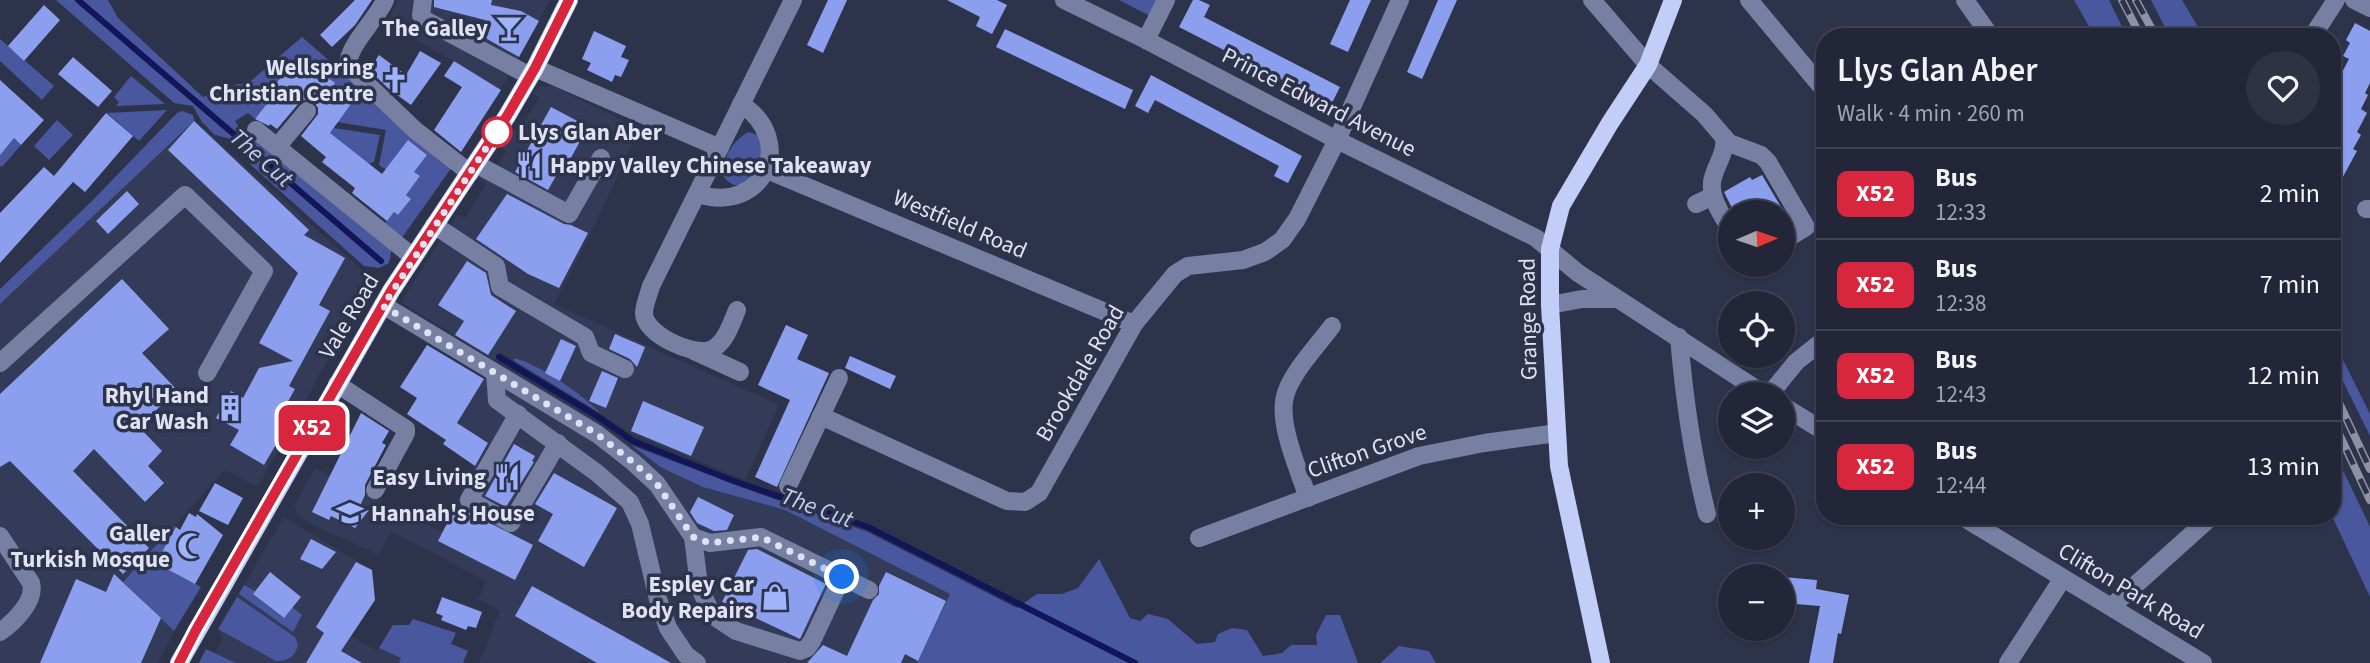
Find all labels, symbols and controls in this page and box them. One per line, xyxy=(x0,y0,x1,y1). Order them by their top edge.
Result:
place label: The Galley xyxy=(382,12,488,45)
bar icon: The Galley xyxy=(494,13,524,43)
street label: Prince Edward Avenue xyxy=(1216,39,1422,165)
text: Llys Glan Aber xyxy=(1837,47,2037,94)
place label: Wellspring Christian Centre xyxy=(209,51,374,110)
button: heart xyxy=(2246,51,2320,125)
church icon: Wellspring Christian Centre xyxy=(380,65,410,95)
text: Walk · 4 min · 260 m xyxy=(1837,97,2025,130)
place label: Llys Glan Aber xyxy=(518,116,663,149)
marker: Llys Glan Aber xyxy=(482,117,512,147)
water label: The Cut xyxy=(221,120,301,196)
place label: Happy Valley Chinese Takeaway xyxy=(550,149,872,182)
restaurant icon: Happy Valley Chinese Takeaway xyxy=(514,150,544,180)
text: Bus xyxy=(1935,159,1977,196)
text: 2 min xyxy=(2260,175,2320,212)
text: X52 xyxy=(1856,176,1895,211)
street label: Westfield Road xyxy=(888,181,1032,267)
text: 12:33 xyxy=(1935,196,1986,229)
north arrow xyxy=(1718,200,1796,276)
map controls xyxy=(1718,200,1795,641)
text: Bus xyxy=(1935,250,1977,287)
street label: Grange Road xyxy=(1510,257,1546,381)
text: 7 min xyxy=(2260,266,2320,303)
street label: Vale Road xyxy=(311,267,387,365)
text: X52 xyxy=(1856,267,1895,302)
text: 12:38 xyxy=(1935,287,1986,320)
button: locate xyxy=(1718,291,1795,368)
street label: Brookdale Road xyxy=(1028,299,1132,447)
text: Bus xyxy=(1935,341,1977,378)
text: 12 min xyxy=(2247,357,2320,394)
text: X52 xyxy=(1856,358,1895,393)
text: 12:43 xyxy=(1935,378,1986,411)
place label: Rhyl Hand Car Wash xyxy=(105,379,209,438)
button: layers xyxy=(1718,382,1795,459)
building icon: Rhyl Hand Car Wash xyxy=(215,393,245,423)
line badge: X52 xyxy=(272,405,352,451)
text: X52 xyxy=(293,410,331,445)
street label: Clifton Grove xyxy=(1303,415,1431,487)
text: Bus xyxy=(1935,432,1977,469)
text: 13 min xyxy=(2247,448,2320,485)
text: X52 xyxy=(1856,449,1895,484)
place label: Easy Living xyxy=(372,461,486,494)
restaurant icon: Easy Living xyxy=(492,462,522,492)
text: 12:44 xyxy=(1935,469,1986,502)
button: + xyxy=(1718,473,1795,550)
water label: The Cut xyxy=(776,479,859,538)
place label: Hannah's House xyxy=(371,497,535,530)
school or university icon: Hannah's House xyxy=(335,498,365,528)
place label: Galler Turkish Mosque xyxy=(11,517,171,576)
mosque icon: Galler Turkish Mosque xyxy=(176,531,206,561)
street label: Clifton Park Road xyxy=(2052,534,2210,648)
your location xyxy=(824,559,859,594)
button: − xyxy=(1718,564,1795,641)
place label: Espley Car Body Repairs xyxy=(621,568,755,627)
shop icon: Espley Car Body Repairs xyxy=(760,582,790,612)

